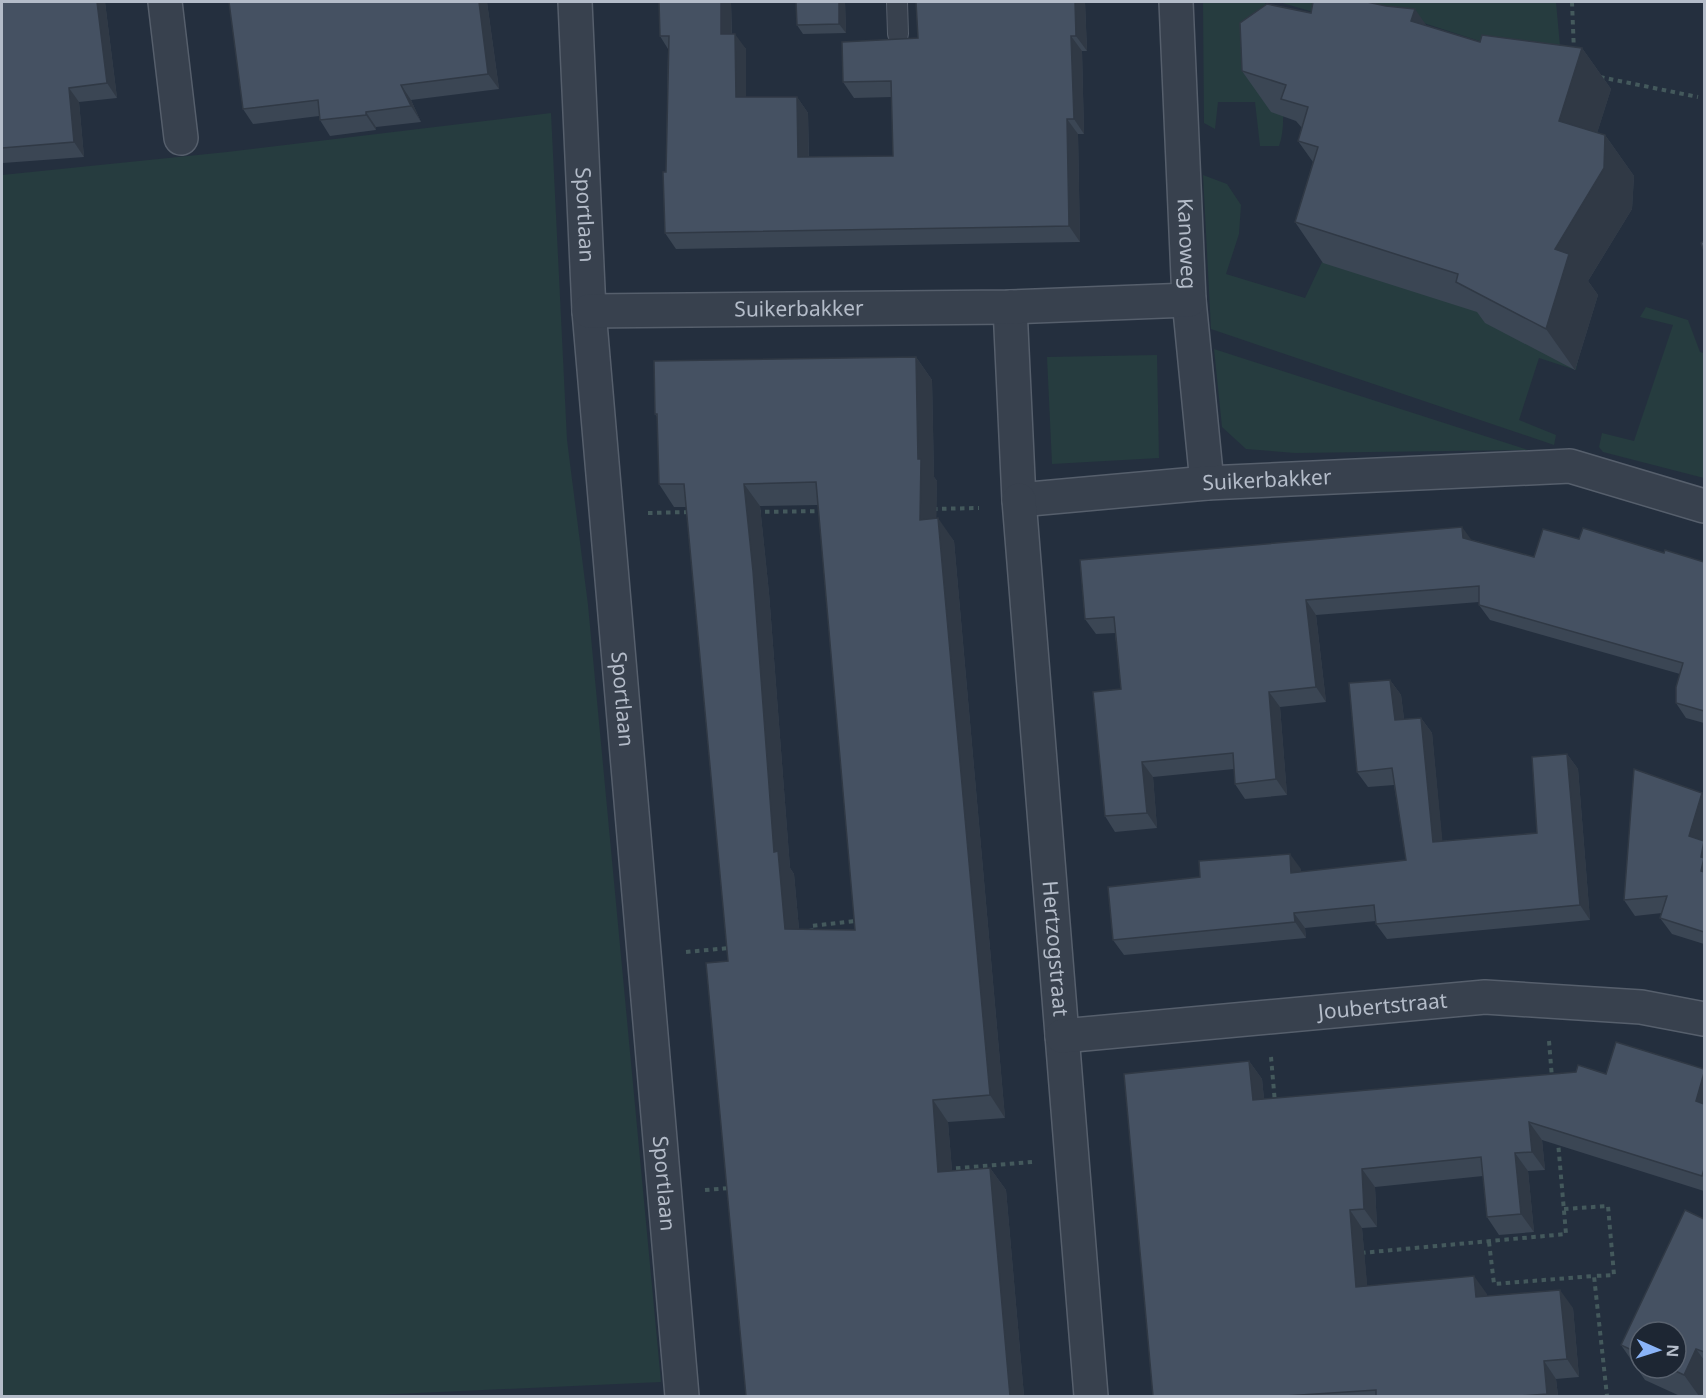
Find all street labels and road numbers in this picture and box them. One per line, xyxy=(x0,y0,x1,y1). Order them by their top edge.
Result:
street label: Sportlaan xyxy=(569,166,602,263)
street label: Kanoweg xyxy=(1172,197,1204,290)
street label: Suikerbakker xyxy=(734,293,864,323)
street label: Suikerbakker xyxy=(1202,462,1333,496)
street label: Sportlaan xyxy=(605,650,641,748)
street label: Hertzogstraat xyxy=(1037,879,1075,1018)
street label: Joubertstraat xyxy=(1315,986,1449,1026)
street label: Sportlaan xyxy=(647,1135,683,1232)

